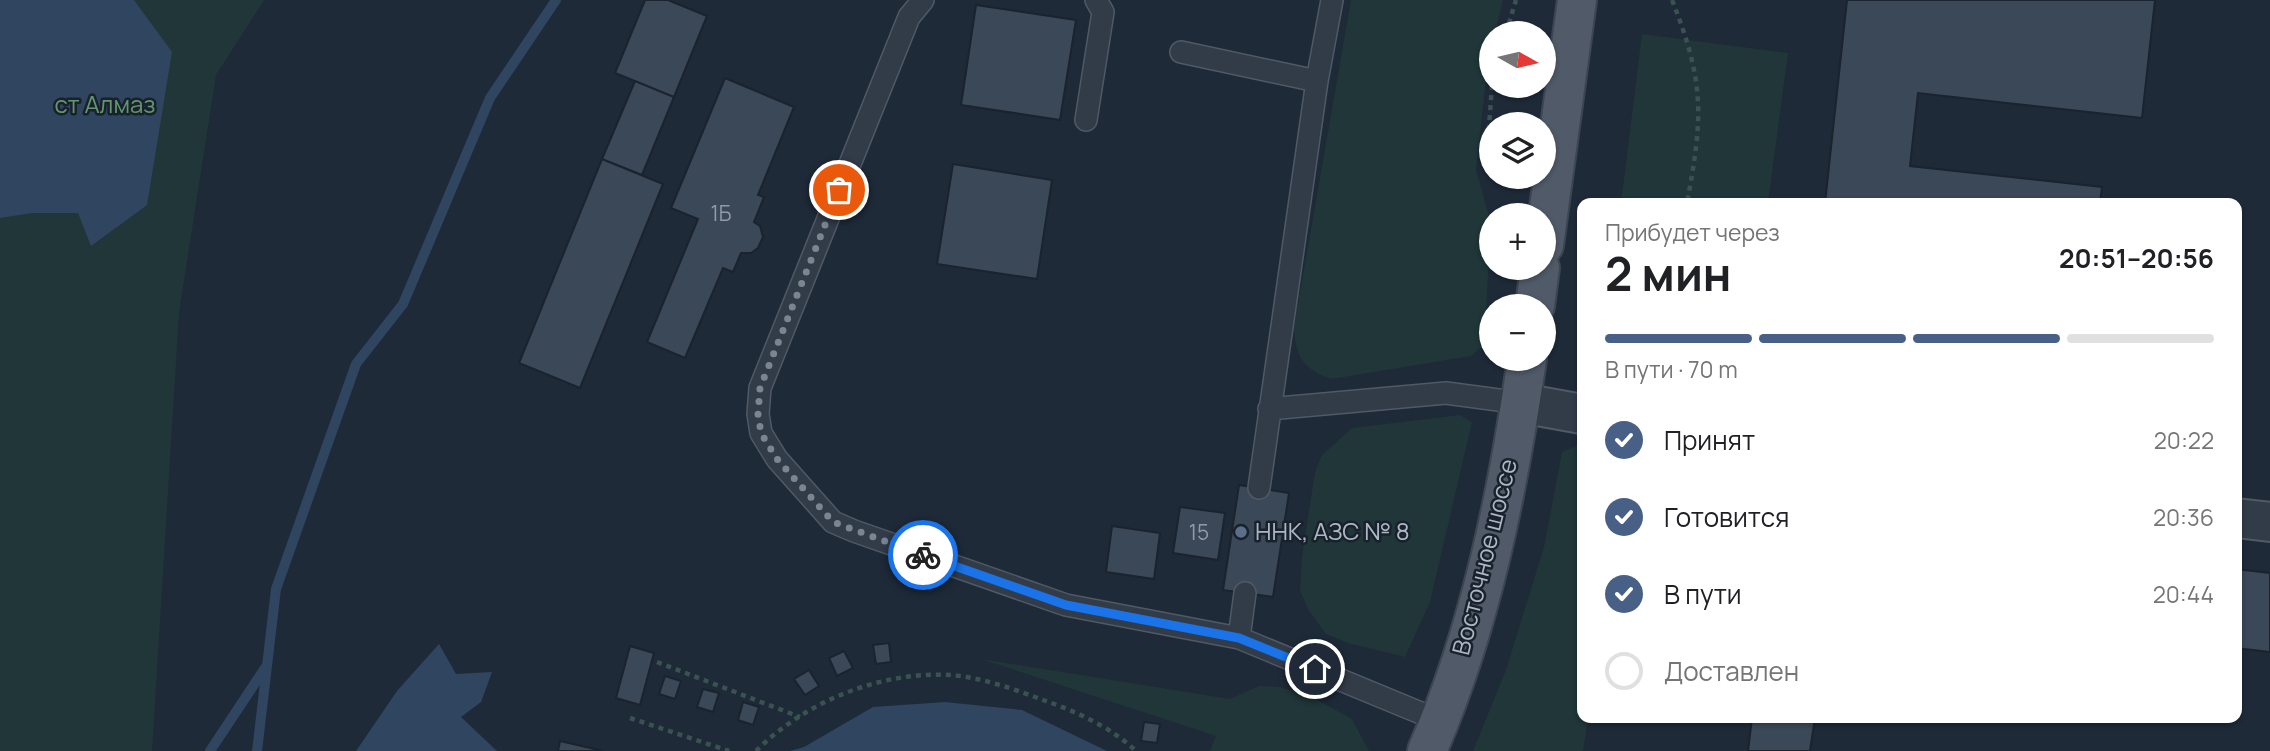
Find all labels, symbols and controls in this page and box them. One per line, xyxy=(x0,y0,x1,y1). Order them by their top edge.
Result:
north arrow xyxy=(1479,21,1556,98)
map controls xyxy=(1479,21,1556,371)
park label: ст Алмаз xyxy=(54,87,156,120)
button: layers xyxy=(1479,112,1556,189)
pin xyxy=(809,160,869,220)
icon: bag xyxy=(820,171,858,209)
house number: 1Б xyxy=(711,199,732,227)
button: + xyxy=(1479,203,1556,280)
text: Прибудет через xyxy=(1605,216,1780,248)
text: 20:51–20:56 xyxy=(2059,240,2214,276)
text: 2 мин xyxy=(1605,242,1732,305)
button: − xyxy=(1479,294,1556,371)
text: В пути · 70 m xyxy=(1605,353,1738,385)
icon: check xyxy=(1605,421,1643,459)
text: Принят xyxy=(1664,422,1755,458)
text: 20:22 xyxy=(2154,424,2214,456)
street label: Восточное шоссе xyxy=(1443,455,1524,658)
icon: check xyxy=(1605,498,1643,536)
text: Готовится xyxy=(1664,499,1789,535)
text: 20:36 xyxy=(2153,501,2214,533)
place label: ННК, АЗС № 8 xyxy=(1255,514,1410,547)
house number: 15 xyxy=(1189,518,1209,546)
courier xyxy=(888,520,958,590)
marker: ННК, АЗС № 8 xyxy=(1233,524,1249,540)
icon: bike xyxy=(904,536,942,574)
icon: check xyxy=(1605,575,1643,613)
text: В пути xyxy=(1664,576,1742,612)
text: 20:44 xyxy=(2153,578,2214,610)
pin xyxy=(1285,639,1345,699)
icon: home xyxy=(1296,650,1334,688)
text: Доставлен xyxy=(1664,653,1799,689)

